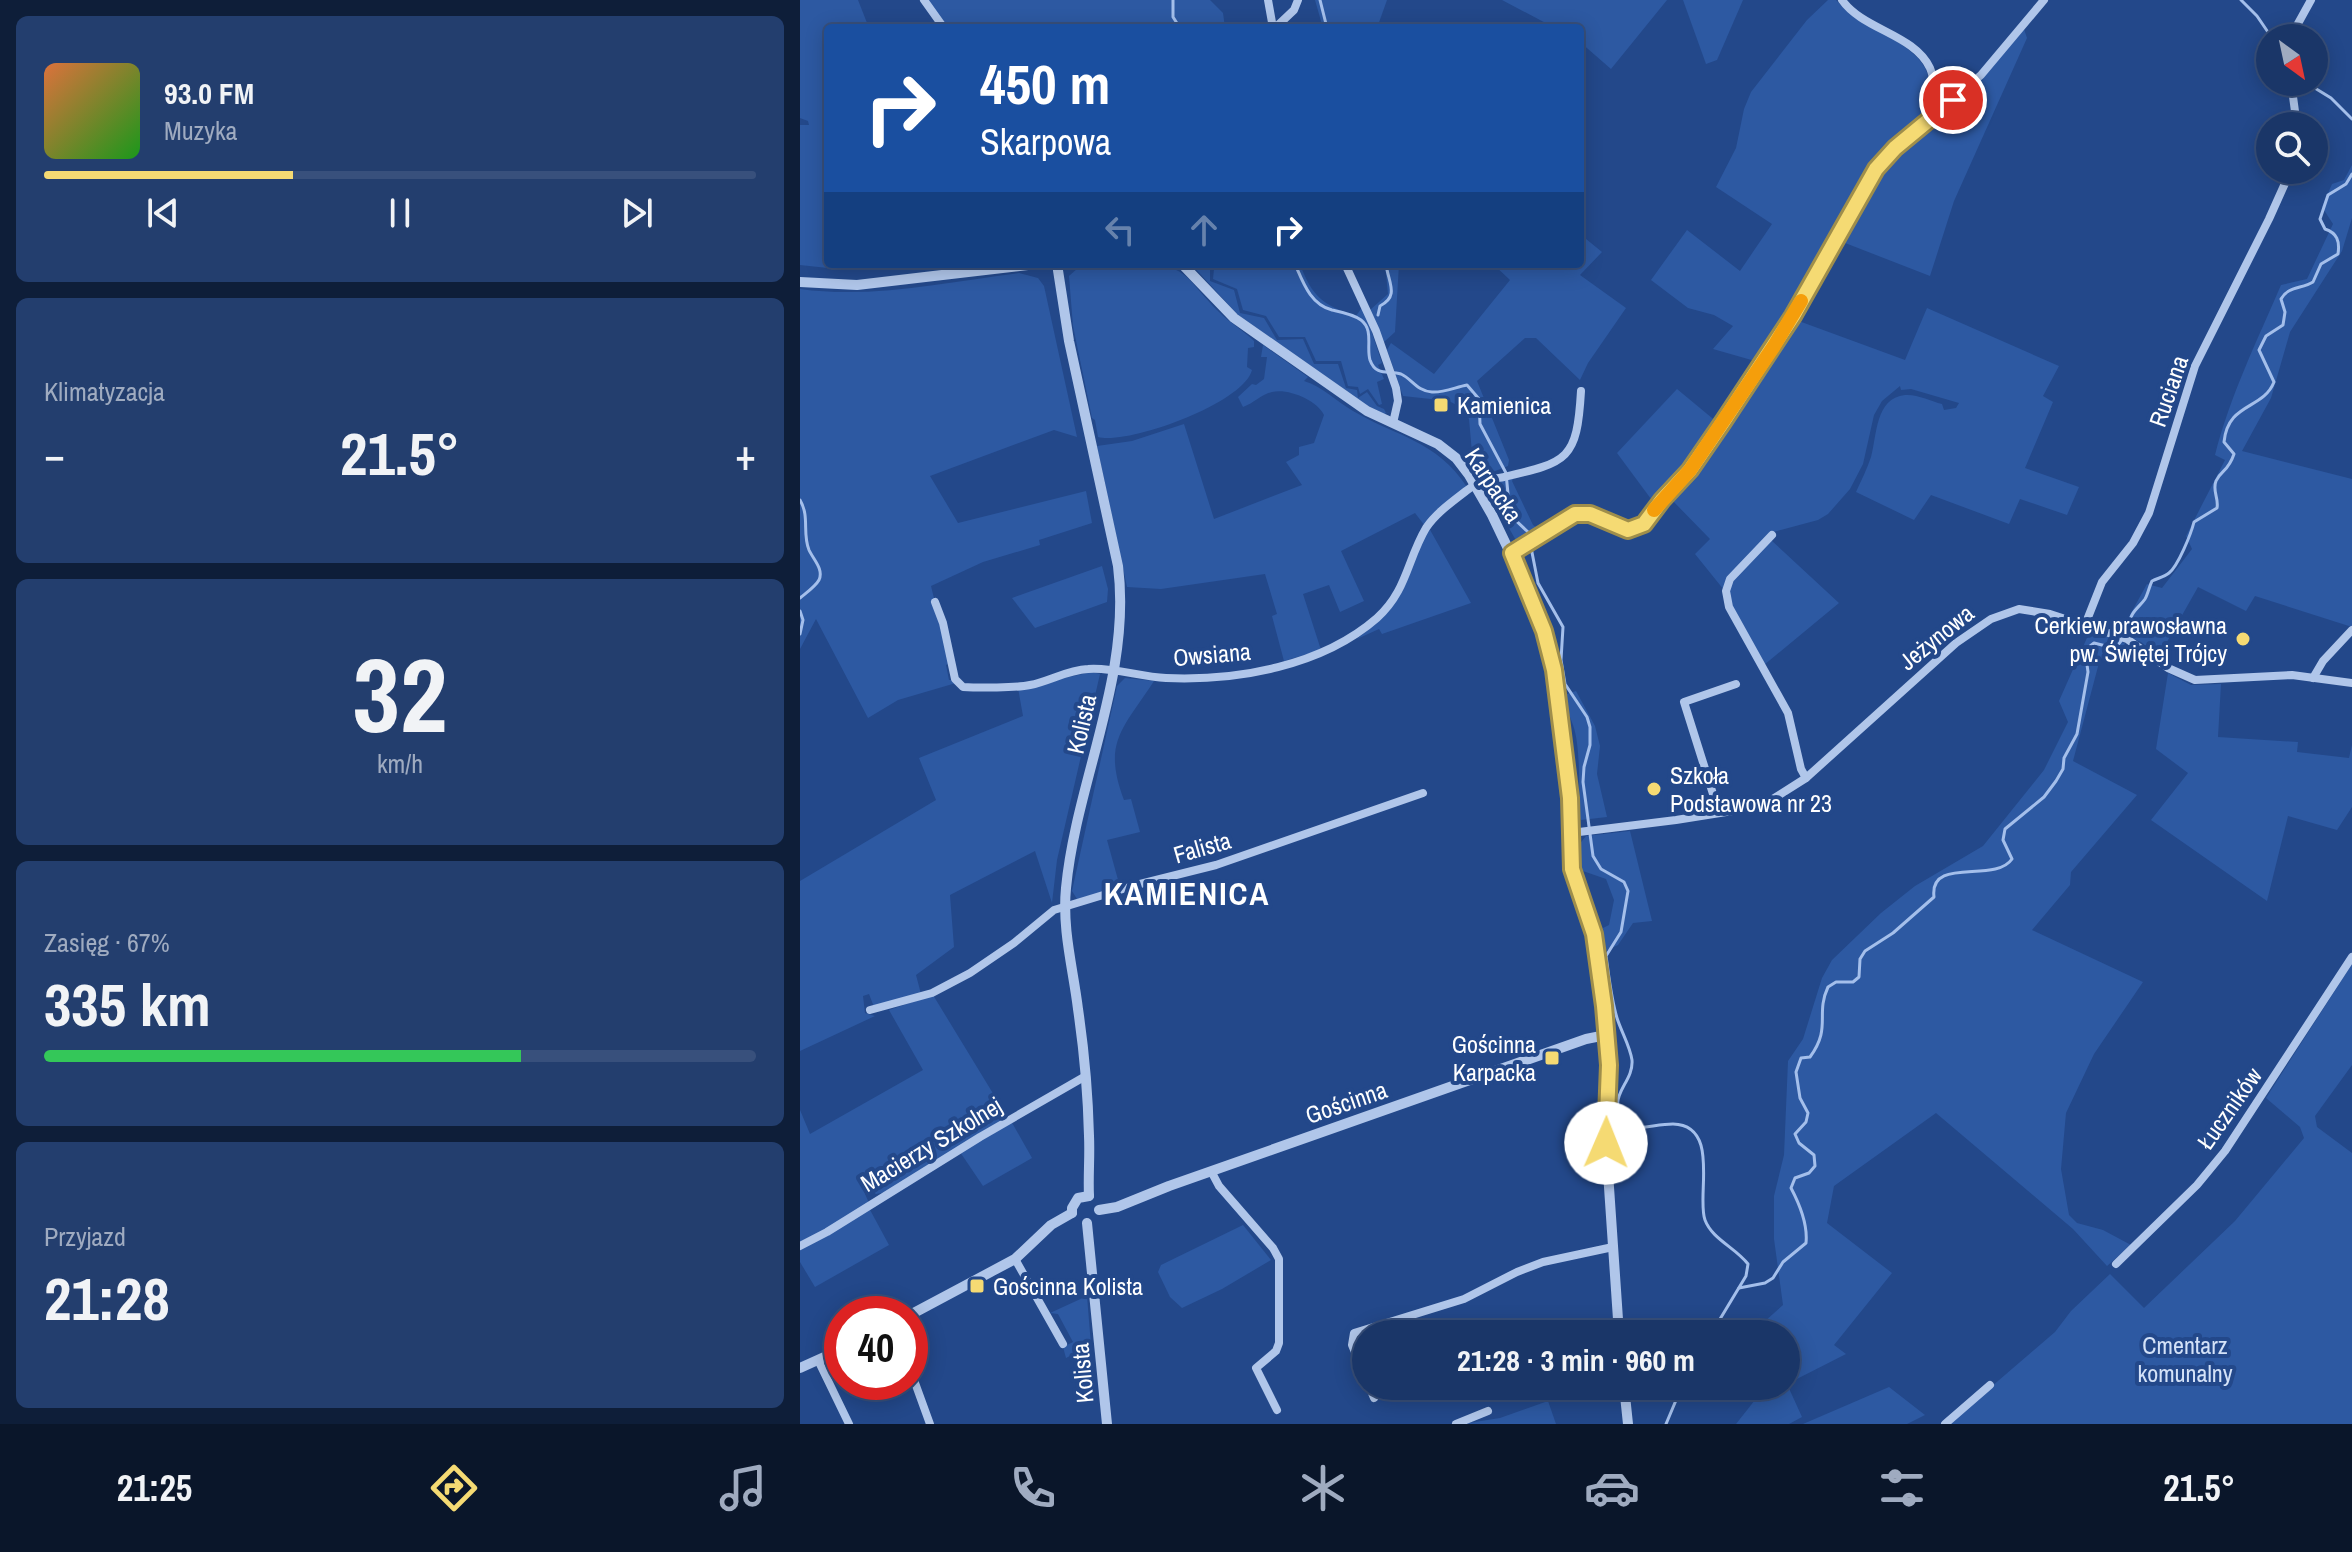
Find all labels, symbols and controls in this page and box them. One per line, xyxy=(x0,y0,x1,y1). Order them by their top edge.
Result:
north arrow xyxy=(2256,24,2328,96)
map controls xyxy=(2256,24,2328,184)
text: 450 m xyxy=(980,46,1110,121)
icon: right xyxy=(848,56,952,160)
pin xyxy=(1919,66,1987,134)
text: 93.0 FM xyxy=(164,73,254,113)
icon: arrive xyxy=(1931,78,1975,122)
button: search xyxy=(2256,112,2328,184)
text: Muzyka xyxy=(164,113,237,148)
text: Skarpowa xyxy=(980,118,1111,166)
icon: previous xyxy=(141,191,185,235)
icon: pause xyxy=(378,191,422,235)
icon: next xyxy=(615,191,659,235)
icon: left xyxy=(1098,208,1142,252)
icon: ahead xyxy=(1182,208,1226,252)
icon: right xyxy=(1266,208,1310,252)
street label: Ruciana xyxy=(2141,351,2195,431)
text: Klimatyzacja xyxy=(44,374,165,409)
place label: Kamienica xyxy=(1457,389,1551,421)
marker: Kamienica xyxy=(1432,396,1450,414)
text: 21.5° xyxy=(340,413,460,494)
text: − xyxy=(44,424,65,484)
text: + xyxy=(735,424,756,484)
street label: Karpacka xyxy=(1458,441,1530,529)
street label: Jeżynowa xyxy=(1892,597,1980,677)
place label: Cerkiew prawosławna pw. Świętej Trójcy xyxy=(2035,609,2227,669)
text: 32 xyxy=(353,624,447,764)
marker: Cerkiew prawosławna pw. Świętej Trójcy xyxy=(2234,630,2252,648)
street label: Owsiana xyxy=(1172,635,1252,673)
street label: Kolista xyxy=(1059,691,1103,757)
text: km/h xyxy=(377,746,423,781)
place label: Szkoła Podstawowa nr 23 xyxy=(1670,759,1832,819)
marker: Szkoła Podstawowa nr 23 xyxy=(1645,780,1663,798)
street label: Falista xyxy=(1170,824,1234,870)
district label: KAMIENICA xyxy=(1104,872,1270,915)
text: Zasięg · 67% xyxy=(44,925,170,960)
text: 335 km xyxy=(44,964,211,1045)
place label: Gościnna Karpacka xyxy=(1452,1028,1536,1088)
marker: Gościnna Karpacka xyxy=(1543,1049,1561,1067)
street label: Łuczników xyxy=(2189,1060,2269,1155)
street label: Gościnna xyxy=(1301,1073,1391,1131)
street label: Macierzy Szkolnej xyxy=(854,1089,1008,1199)
position arrow xyxy=(1564,1101,1648,1185)
text: Przyjazd xyxy=(44,1219,126,1254)
text: 21:28 xyxy=(44,1258,170,1339)
place label: Gościnna Kolista xyxy=(993,1270,1143,1302)
marker: Gościnna Kolista xyxy=(968,1277,986,1295)
speed limit sign: 40 xyxy=(824,1296,928,1400)
park label: Cmentarz komunalny xyxy=(2137,1329,2233,1389)
text: 21:28 · 3 min · 960 m xyxy=(1457,1340,1695,1380)
street label: Kolista xyxy=(1063,1342,1101,1404)
icon: directions xyxy=(426,1460,482,1516)
icon: music xyxy=(715,1460,771,1516)
icon: phone xyxy=(1005,1460,1061,1516)
icon: climate xyxy=(1295,1460,1351,1516)
icon: car xyxy=(1584,1460,1640,1516)
icon: filters xyxy=(1874,1460,1930,1516)
text: 21:25 xyxy=(117,1464,192,1512)
text: 21.5° xyxy=(2163,1464,2235,1512)

